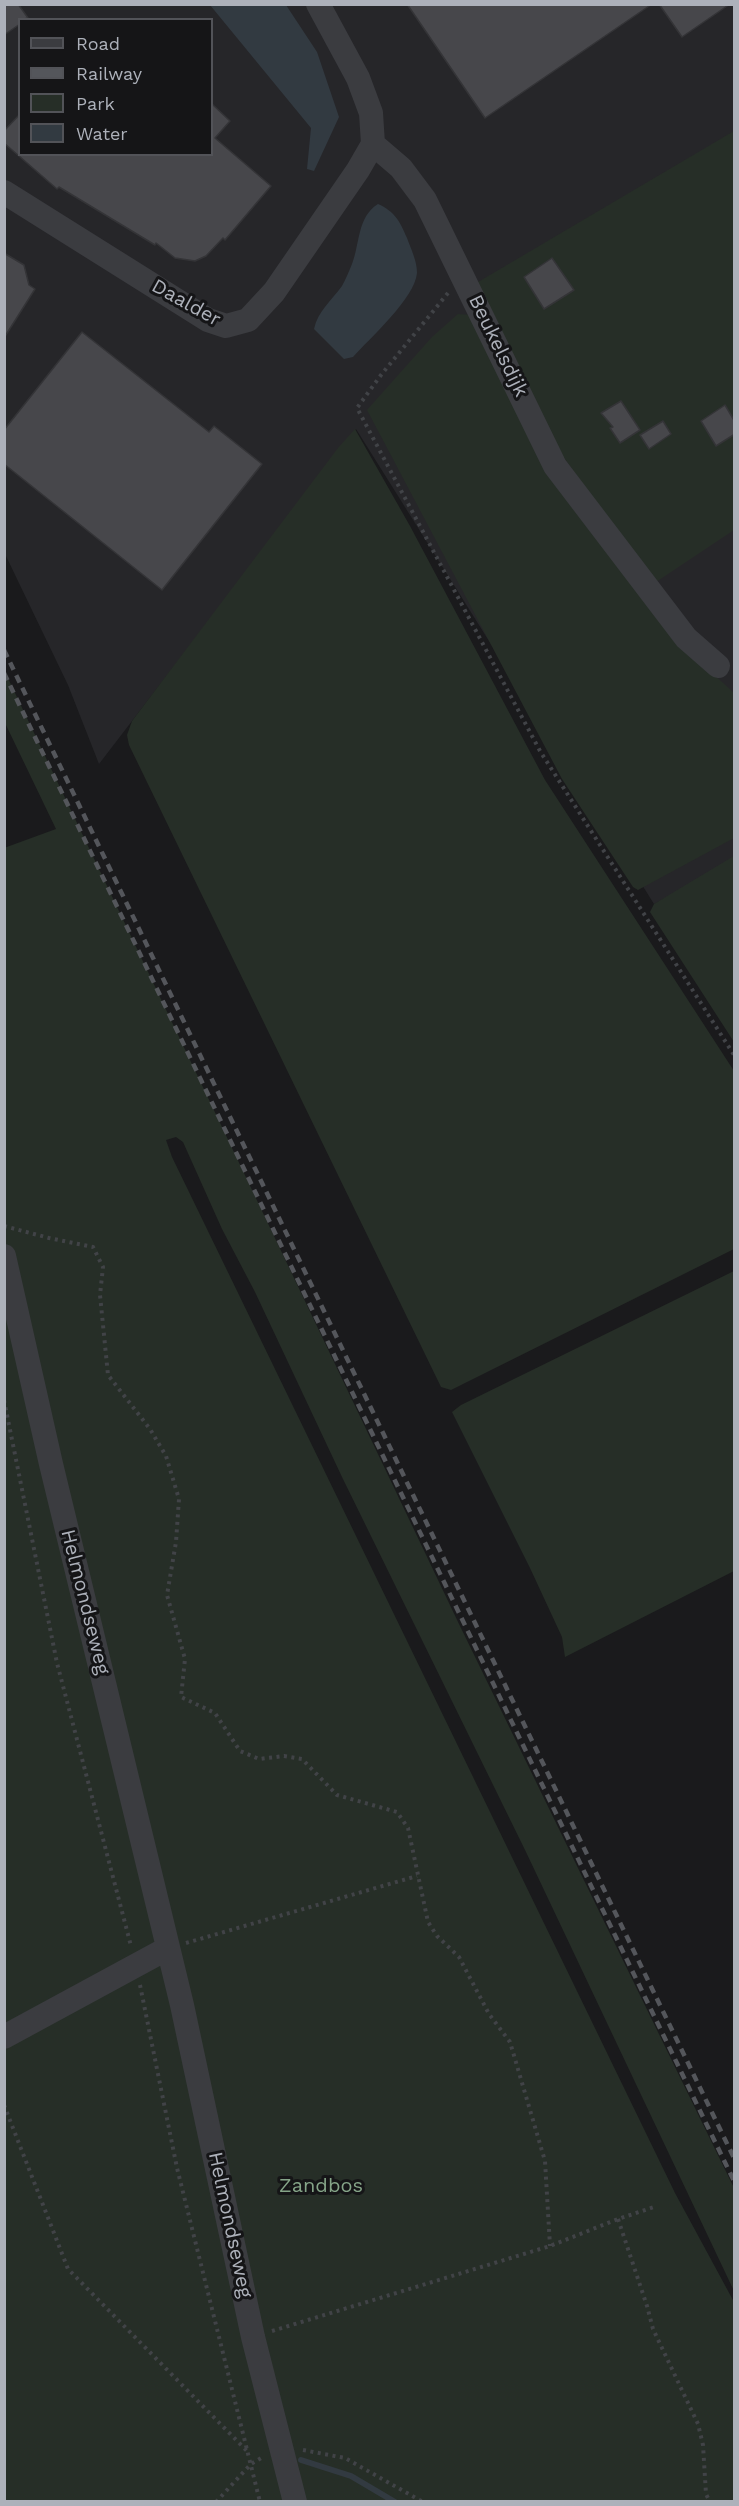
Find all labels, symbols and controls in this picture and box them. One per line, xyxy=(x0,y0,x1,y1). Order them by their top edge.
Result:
legend xyxy=(18,18,213,156)
text: Road xyxy=(76,33,120,54)
text: Railway xyxy=(76,63,142,84)
text: Park xyxy=(76,93,115,114)
text: Water xyxy=(76,123,128,144)
street label: Daalder xyxy=(147,274,225,332)
street label: Beukelsdijk xyxy=(463,291,533,401)
street label: Helmondseweg xyxy=(55,1527,115,1677)
street label: Helmondseweg xyxy=(203,2150,257,2300)
park label: Zandbos xyxy=(279,2174,363,2198)

